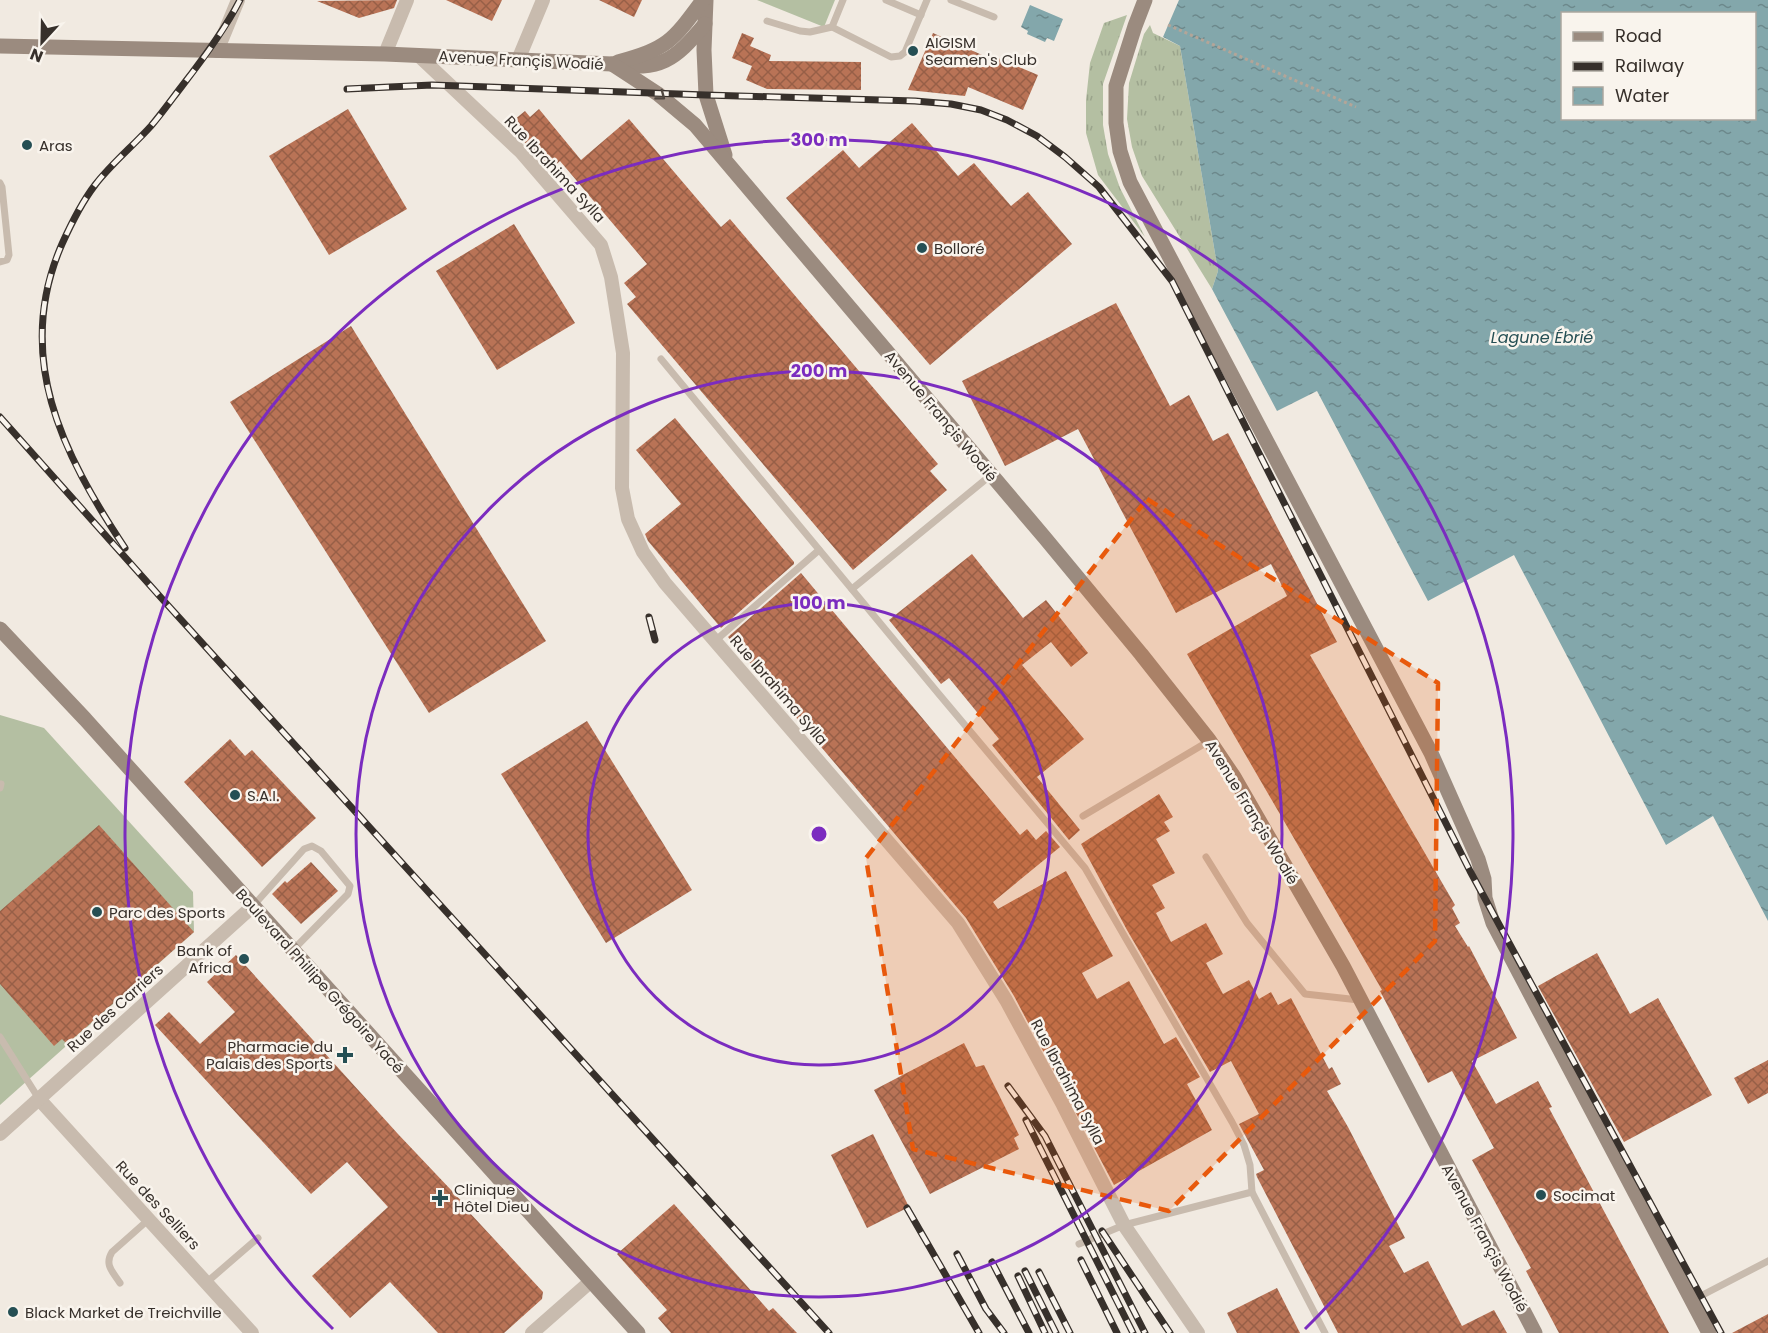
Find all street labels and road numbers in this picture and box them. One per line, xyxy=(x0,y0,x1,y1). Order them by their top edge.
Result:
street label: Avenue Françis Wodié xyxy=(438,45,604,75)
street label: Rue Ibrahima Sylla xyxy=(500,111,610,227)
street label: Avenue Françis Wodié xyxy=(880,346,1002,486)
street label: Rue Ibrahima Sylla xyxy=(725,631,833,749)
street label: Avenue Françis Wodié xyxy=(1200,736,1304,888)
street label: Boulevard Phillipe Grégoire Yacé xyxy=(231,884,409,1078)
street label: Rue des Carriers xyxy=(62,959,168,1057)
street label: Rue Ibrahima Sylla xyxy=(1026,1016,1110,1148)
street label: Rue des Selliers xyxy=(111,1156,205,1254)
street label: Avenue Françis Wodié xyxy=(1437,1160,1533,1316)

